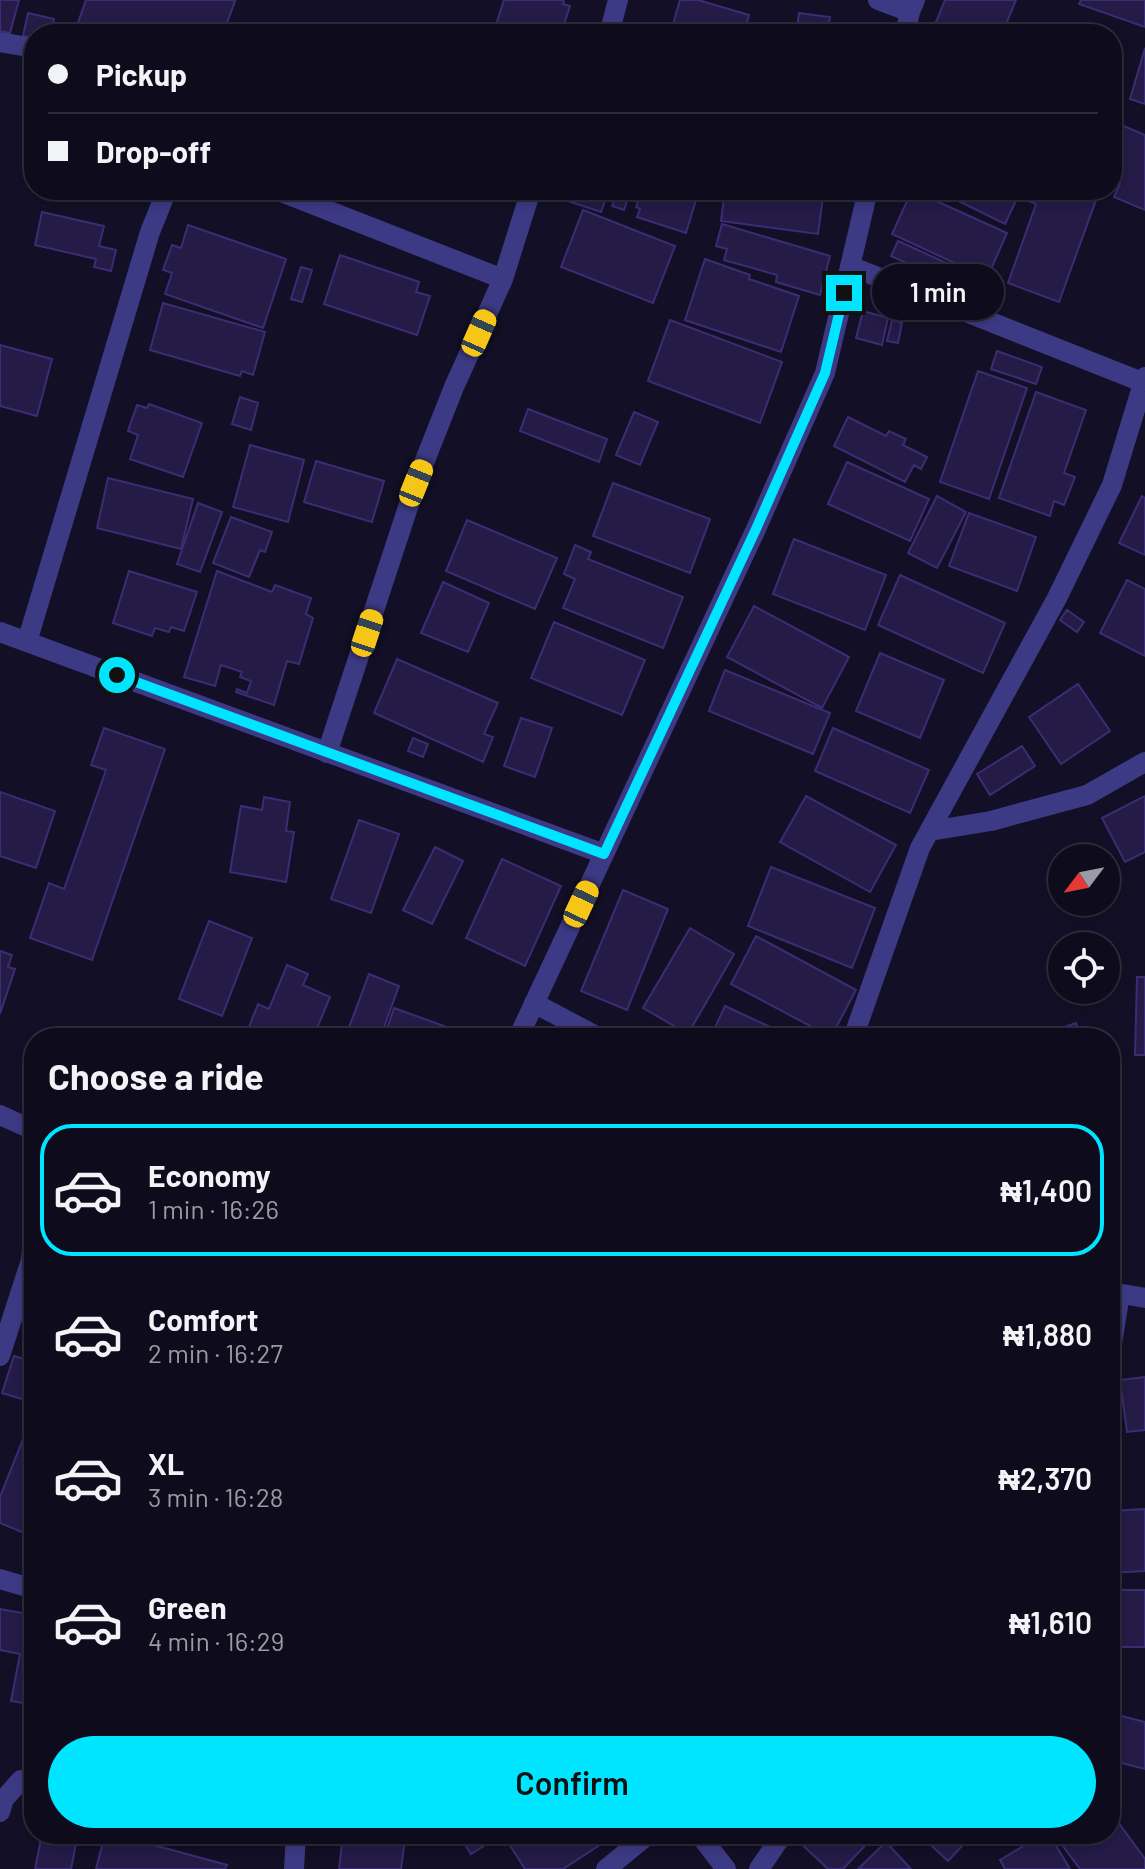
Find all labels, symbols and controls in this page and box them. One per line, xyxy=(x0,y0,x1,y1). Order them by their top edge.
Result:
text: Pickup xyxy=(96,56,187,92)
text: Drop-off xyxy=(96,133,211,169)
callout: 1 min xyxy=(872,265,1004,321)
route end xyxy=(826,275,862,311)
text: 1 min xyxy=(910,276,966,307)
car xyxy=(458,306,500,360)
car xyxy=(396,456,436,510)
car xyxy=(348,606,386,660)
route start xyxy=(99,657,135,693)
north arrow xyxy=(1048,844,1120,916)
map controls xyxy=(1048,844,1120,1004)
car xyxy=(560,877,602,931)
button: locate xyxy=(1048,932,1120,1004)
text: Choose a ride xyxy=(48,1054,264,1097)
icon: car xyxy=(52,1154,124,1226)
text: Economy xyxy=(148,1157,271,1193)
text: ₦1,400 xyxy=(1000,1172,1092,1208)
text: 1 min · 16:26 xyxy=(148,1193,279,1224)
icon: car xyxy=(52,1298,124,1370)
text: Comfort xyxy=(148,1301,258,1337)
text: ₦1,880 xyxy=(1003,1316,1092,1352)
text: 2 min · 16:27 xyxy=(148,1337,283,1368)
icon: car xyxy=(52,1442,124,1514)
text: XL xyxy=(148,1445,184,1481)
text: ₦2,370 xyxy=(998,1460,1092,1496)
text: 3 min · 16:28 xyxy=(148,1481,283,1512)
icon: car xyxy=(52,1586,124,1658)
text: Green xyxy=(148,1589,227,1625)
text: ₦1,610 xyxy=(1009,1604,1092,1640)
text: 4 min · 16:29 xyxy=(148,1625,284,1656)
button: Confirm xyxy=(48,1736,1096,1828)

